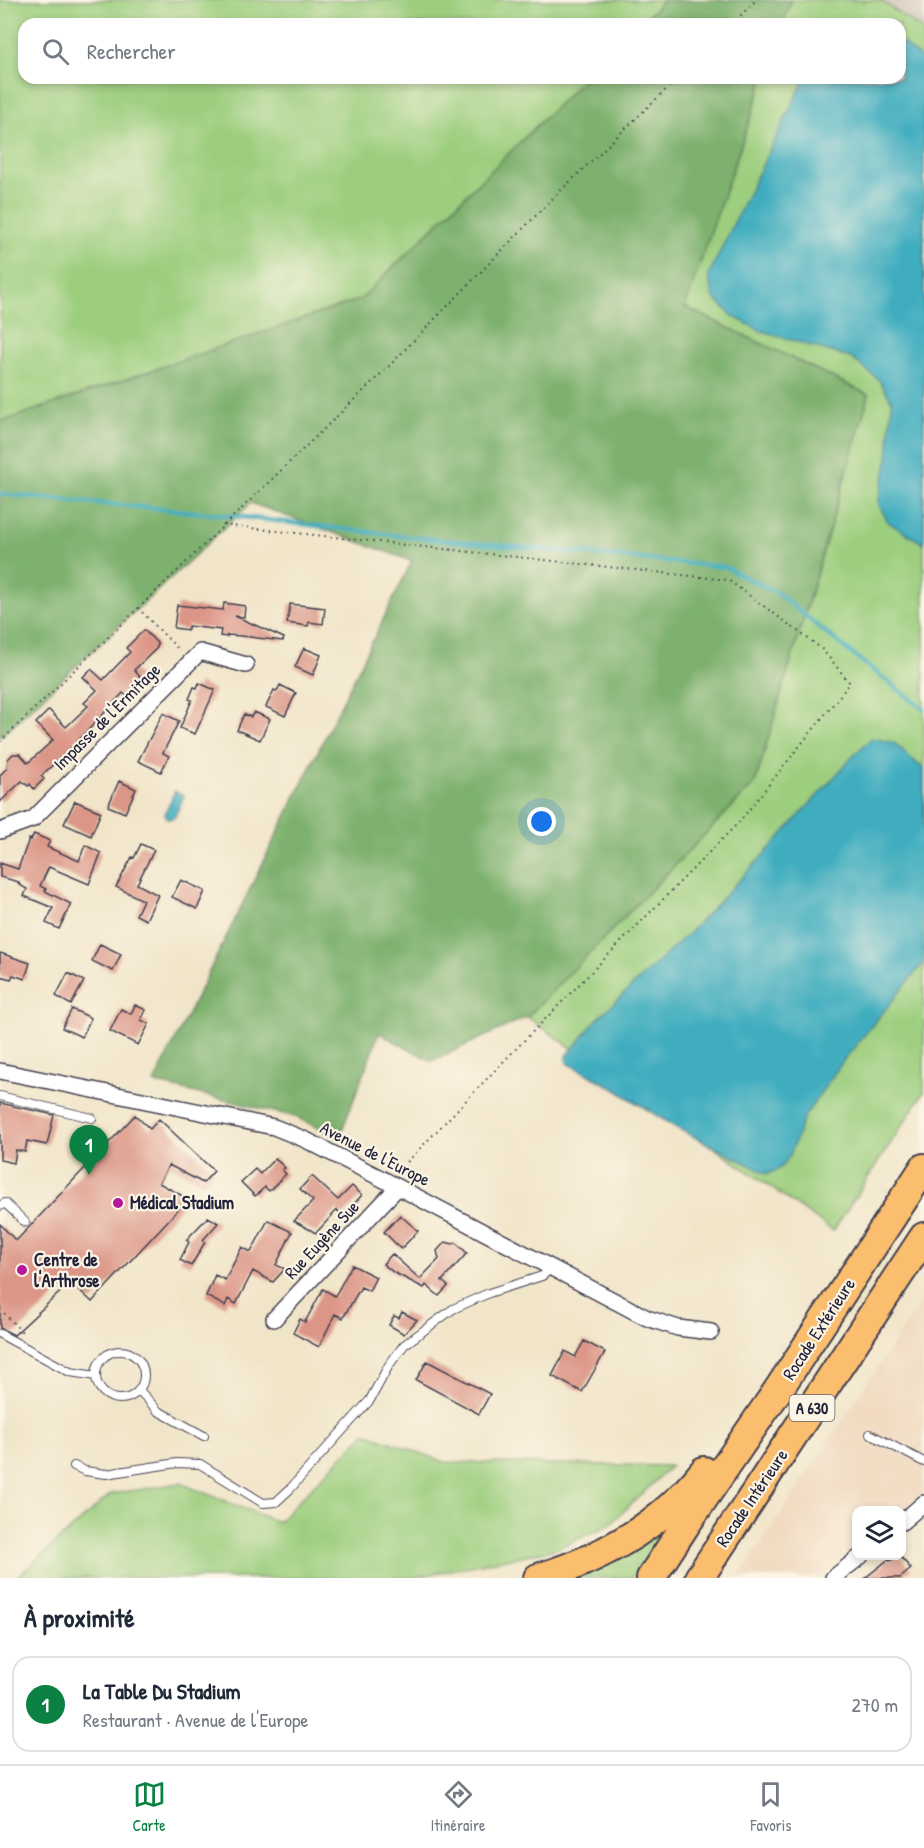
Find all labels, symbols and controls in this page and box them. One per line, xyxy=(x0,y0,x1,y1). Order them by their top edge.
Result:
search box xyxy=(18,18,906,84)
icon: search xyxy=(39,35,72,68)
text: Rechercher xyxy=(87,36,176,66)
street label: Impasse de l'Ermitage xyxy=(48,658,166,776)
your location xyxy=(527,807,556,836)
street label: Avenue de l'Europe xyxy=(316,1115,434,1192)
pin: 1 xyxy=(70,1126,109,1175)
place label: Médical Stadium xyxy=(130,1190,234,1215)
street label: Rue Eugène Sue xyxy=(279,1195,365,1284)
marker: Médical Stadium xyxy=(111,1196,125,1210)
place label: Centre de l'Arthrose xyxy=(34,1247,100,1293)
marker: Centre de l'Arthrose xyxy=(15,1263,29,1277)
street label: Rocade Extérieure xyxy=(776,1273,861,1384)
road number: A 630 xyxy=(790,1395,834,1421)
street label: Rocade Intérieure xyxy=(710,1444,794,1552)
map controls xyxy=(852,1506,906,1560)
button: layers xyxy=(852,1506,906,1560)
text: À proximité xyxy=(24,1600,135,1635)
text: La Table Du Stadium xyxy=(83,1676,240,1706)
text: 1 xyxy=(42,1691,49,1718)
text: 270 m xyxy=(852,1691,898,1718)
text: Restaurant · Avenue de l'Europe xyxy=(83,1706,309,1733)
tab: Carte xyxy=(132,1778,166,1836)
tab: Itinéraire xyxy=(431,1778,486,1836)
tab: Favoris xyxy=(750,1778,791,1836)

